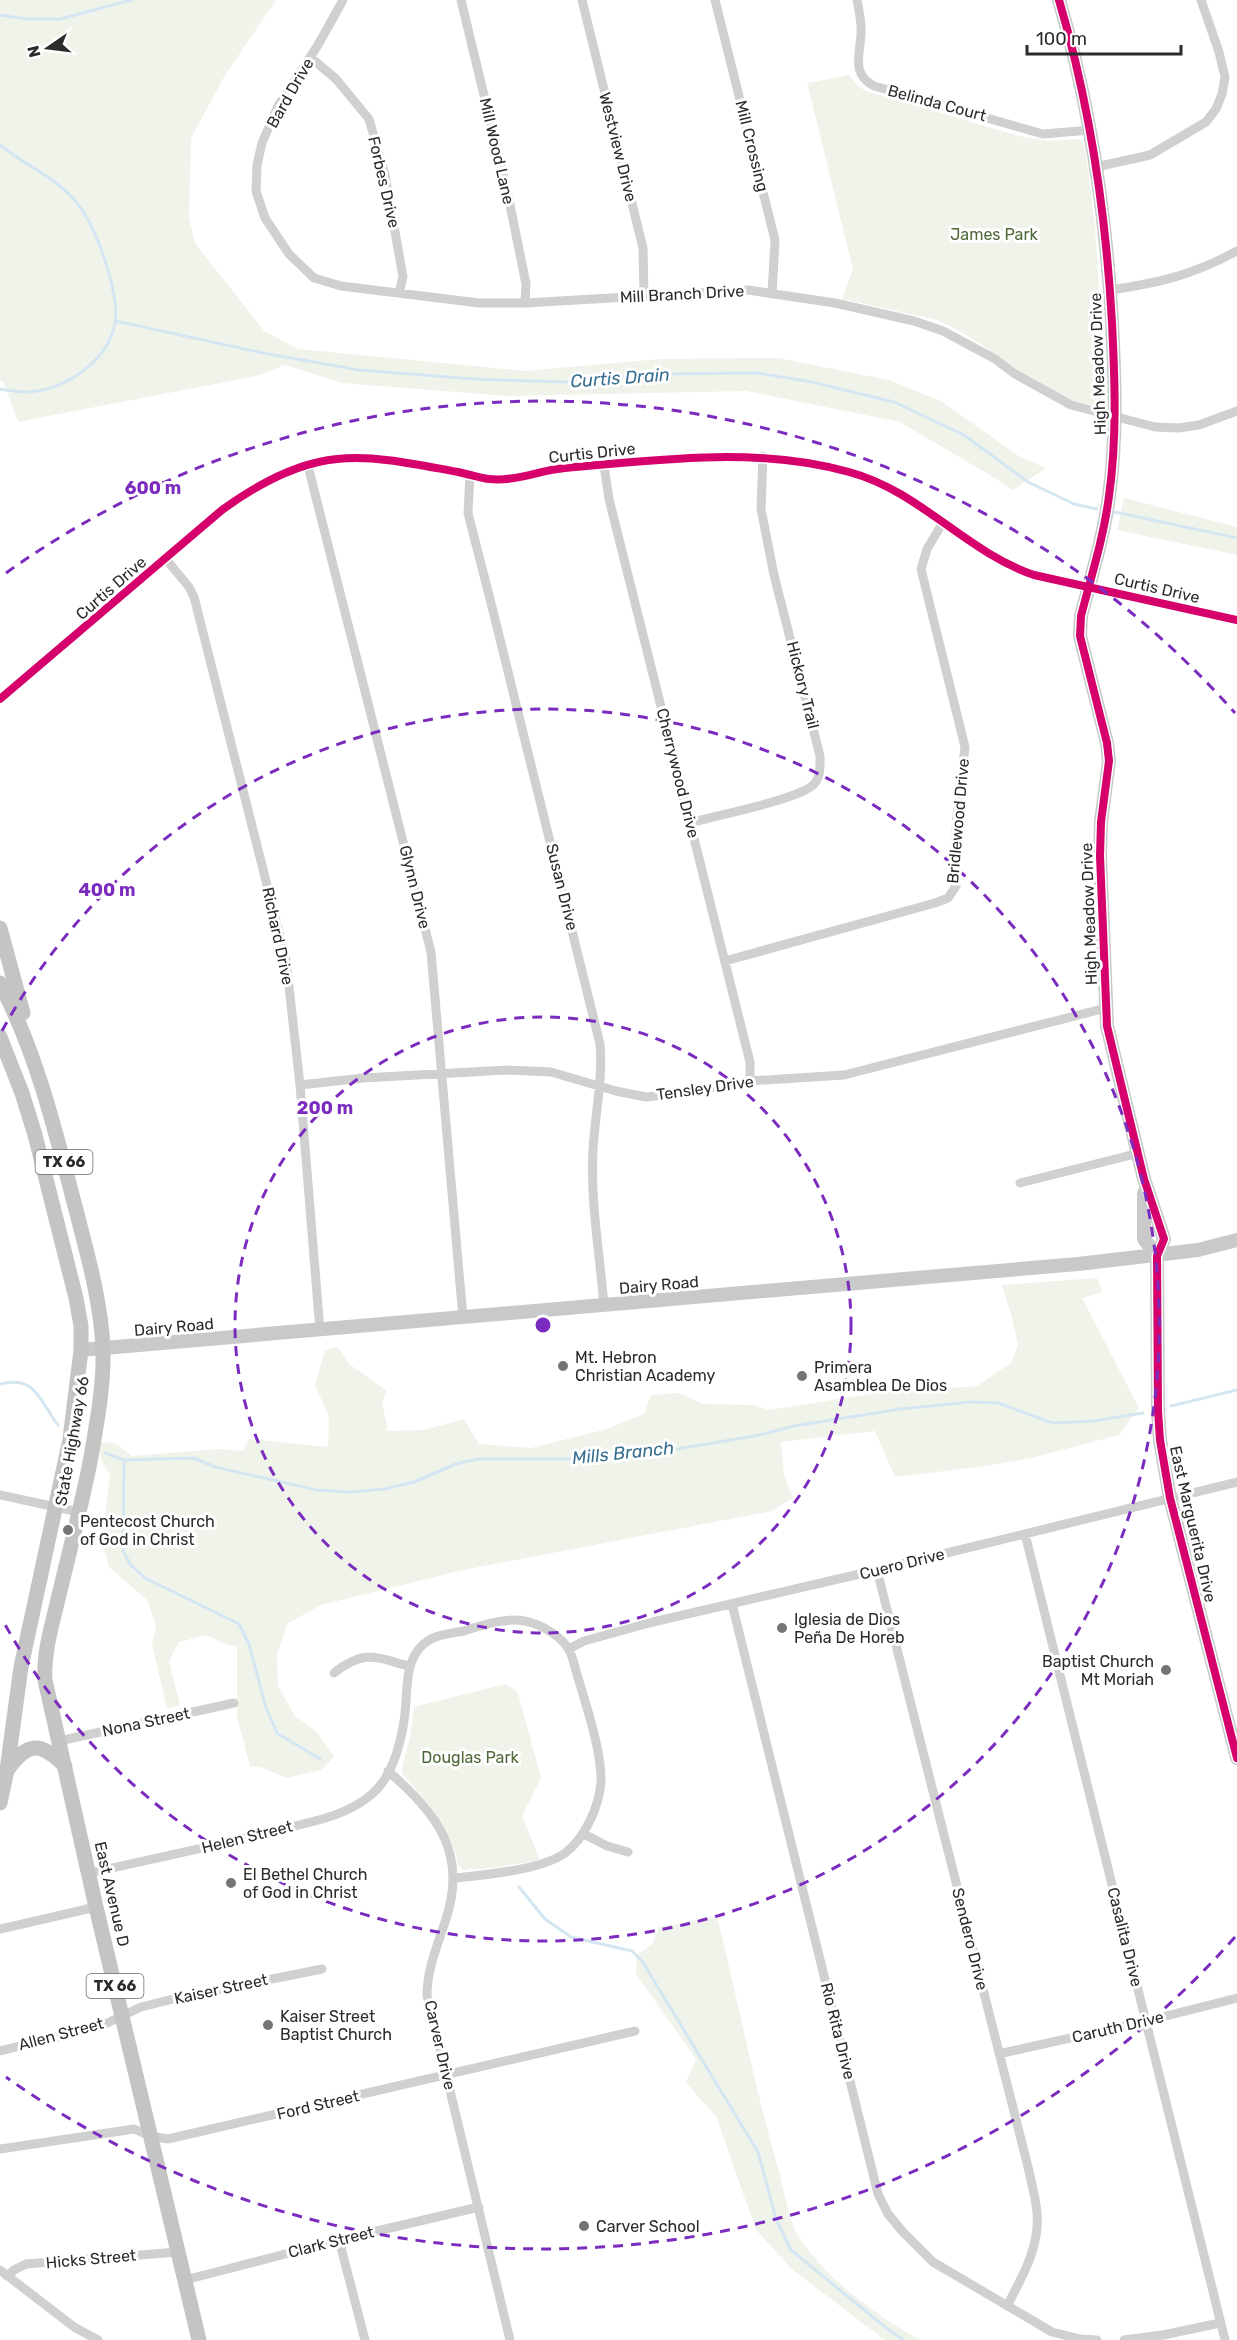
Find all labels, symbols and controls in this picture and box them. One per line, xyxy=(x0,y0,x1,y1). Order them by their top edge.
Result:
north arrow xyxy=(18,18,78,78)
scale bar xyxy=(1027,18,1182,56)
text: 100 m xyxy=(1036,28,1087,50)
text: N xyxy=(23,44,45,59)
street label: Bard Drive xyxy=(262,55,318,131)
street label: Belinda Court xyxy=(886,81,988,125)
street label: Westview Drive xyxy=(595,90,641,204)
street label: Mill Wood Lane xyxy=(476,96,519,206)
street label: Mill Crossing xyxy=(731,98,773,194)
street label: Forbes Drive xyxy=(364,134,404,230)
park label: James Park xyxy=(950,225,1038,244)
street label: Mill Branch Drive xyxy=(619,281,745,307)
street label: High Meadow Drive xyxy=(1086,292,1110,435)
water label: Curtis Drain xyxy=(569,364,671,392)
street label: Curtis Drive xyxy=(548,439,636,467)
text: 600 m xyxy=(125,477,181,499)
street label: Curtis Drive xyxy=(72,552,150,624)
street label: Curtis Drive xyxy=(1112,569,1202,607)
street label: Hickory Trail xyxy=(783,639,823,731)
street label: Cherrywood Drive xyxy=(653,706,703,840)
street label: Bridlewood Drive xyxy=(943,758,973,884)
street label: Susan Drive xyxy=(542,842,582,932)
street label: High Meadow Drive xyxy=(1077,842,1101,985)
street label: Glynn Drive xyxy=(395,843,435,931)
text: 400 m xyxy=(78,879,136,901)
street label: Richard Drive xyxy=(258,885,298,987)
street label: Tensley Drive xyxy=(655,1072,755,1104)
text: 200 m xyxy=(297,1097,353,1119)
road number: TX 66 xyxy=(36,1150,92,1174)
street label: Dairy Road xyxy=(618,1272,700,1298)
street label: Dairy Road xyxy=(133,1314,215,1340)
centre of rings xyxy=(533,1315,553,1335)
place label: Mt. Hebron Christian Academy xyxy=(575,1348,715,1385)
place label: Primera Asamblea De Dios xyxy=(814,1358,947,1395)
marker: Mt. Hebron Christian Academy xyxy=(556,1359,570,1373)
marker: Primera Asamblea De Dios xyxy=(795,1369,809,1383)
street label: State Highway 66 xyxy=(51,1374,93,1507)
water label: Mills Branch xyxy=(571,1437,675,1469)
street label: East Marguerita Drive xyxy=(1166,1444,1220,1604)
place label: Pentecost Church of God in Christ xyxy=(80,1512,215,1549)
marker: Pentecost Church of God in Christ xyxy=(61,1523,75,1537)
street label: Cuero Drive xyxy=(858,1544,946,1584)
place label: Iglesia de Dios Peña De Horeb xyxy=(794,1610,905,1647)
marker: Iglesia de Dios Peña De Horeb xyxy=(775,1621,789,1635)
place label: Baptist Church Mt Moriah xyxy=(1042,1652,1154,1689)
marker: Baptist Church Mt Moriah xyxy=(1159,1663,1173,1677)
street label: Nona Street xyxy=(100,1703,192,1741)
park label: Douglas Park xyxy=(421,1748,519,1767)
street label: Helen Street xyxy=(200,1817,294,1857)
street label: East Avenue D xyxy=(91,1840,133,1948)
place label: El Bethel Church of God in Christ xyxy=(243,1865,367,1902)
marker: El Bethel Church of God in Christ xyxy=(224,1876,238,1890)
street label: Casalita Drive xyxy=(1103,1885,1147,1989)
street label: Sendero Drive xyxy=(948,1886,992,1992)
street label: Kaiser Street xyxy=(172,1970,270,2008)
road number: TX 66 xyxy=(86,1974,144,1998)
street label: Rio Rita Drive xyxy=(817,1981,859,2082)
street label: Carver Drive xyxy=(420,1998,460,2092)
place label: Kaiser Street Baptist Church xyxy=(280,2007,392,2044)
street label: Caruth Drive xyxy=(1070,2007,1166,2047)
street label: Allen Street xyxy=(16,2014,106,2054)
marker: Kaiser Street Baptist Church xyxy=(261,2018,275,2032)
street label: Ford Street xyxy=(275,2086,361,2124)
place label: Carver School xyxy=(596,2217,700,2236)
marker: Carver School xyxy=(577,2219,591,2233)
street label: Clark Street xyxy=(286,2222,376,2262)
street label: Hicks Street xyxy=(45,2246,137,2272)

